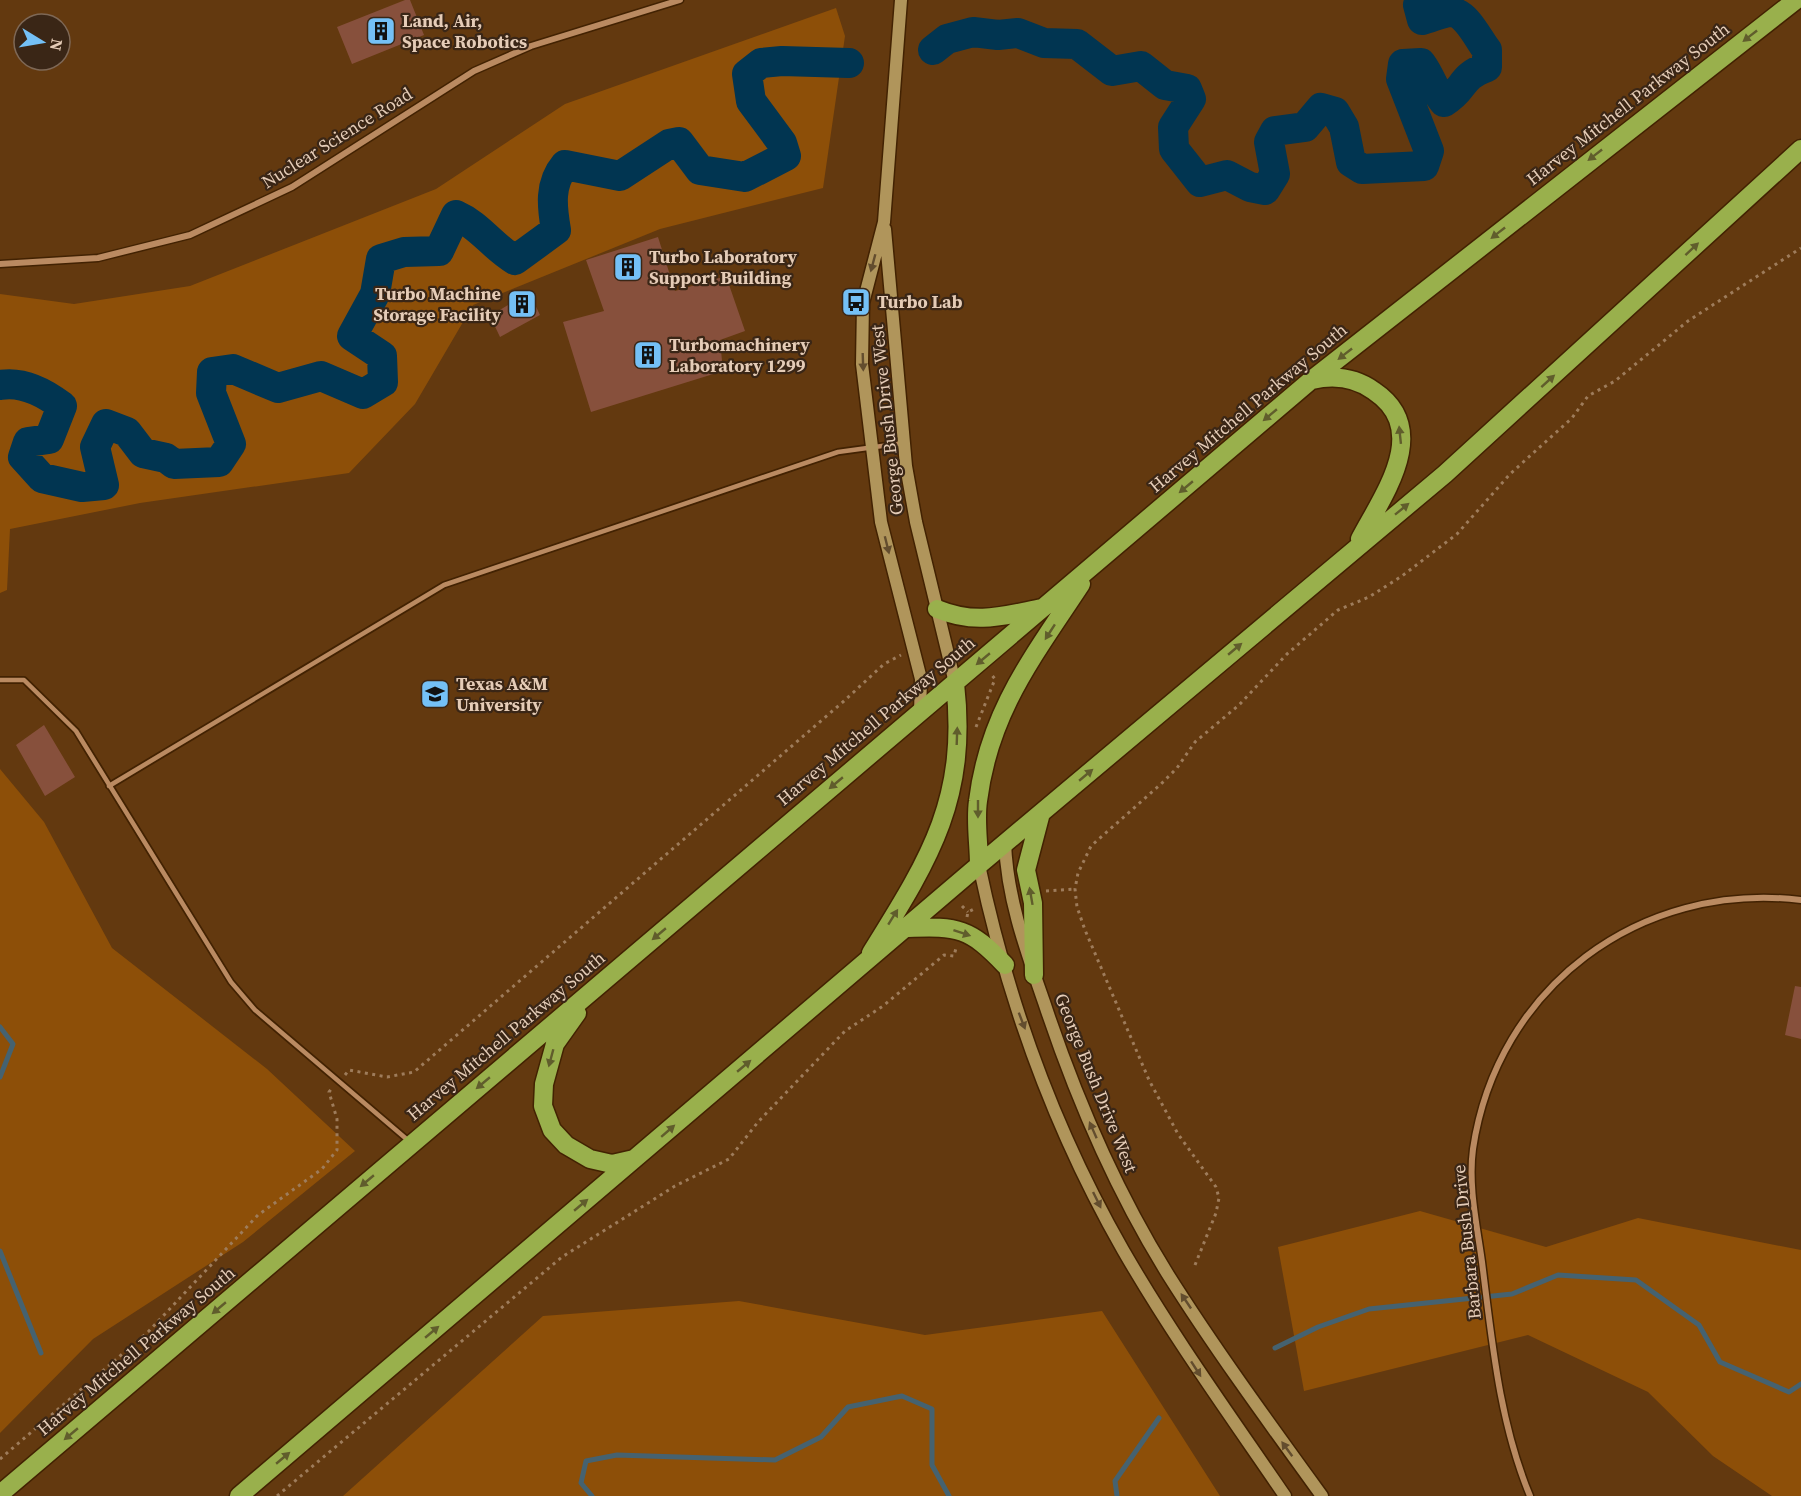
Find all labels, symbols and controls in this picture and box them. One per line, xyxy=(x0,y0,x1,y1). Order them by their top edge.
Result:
place label: Land, Air, Space Robotics xyxy=(402,8,527,54)
north arrow xyxy=(12,12,72,72)
building icon: Land, Air, Space Robotics xyxy=(365,15,397,47)
street label: Harvey Mitchell Parkway South xyxy=(1521,16,1735,191)
one-way arrow xyxy=(1742,29,1757,41)
text: N xyxy=(45,37,69,53)
street label: Nuclear Science Road xyxy=(257,81,417,194)
one-way arrow xyxy=(1588,148,1603,161)
one-way arrow xyxy=(1490,226,1505,238)
one-way arrow xyxy=(1685,243,1699,257)
place label: Turbo Laboratory Support Building xyxy=(649,244,798,290)
building icon: Turbo Laboratory Support Building xyxy=(612,251,644,283)
one-way arrow xyxy=(868,254,878,272)
place label: Turbo Machine Storage Facility xyxy=(373,281,501,327)
bus stop icon: Turbo Lab xyxy=(840,286,872,318)
building icon: Turbo Machine Storage Facility xyxy=(506,288,538,320)
place label: Turbo Lab xyxy=(877,289,963,314)
street label: Harvey Mitchell Parkway South xyxy=(1143,317,1352,498)
street label: George Bush Drive West xyxy=(864,323,909,516)
place label: Turbomachinery Laboratory 1299 xyxy=(669,332,810,378)
building icon: Turbomachinery Laboratory 1299 xyxy=(632,339,664,371)
one-way arrow xyxy=(1337,347,1353,360)
one-way arrow xyxy=(858,352,867,371)
one-way arrow xyxy=(1540,375,1555,388)
one-way arrow xyxy=(1263,408,1278,421)
one-way arrow xyxy=(1396,426,1405,445)
one-way arrow xyxy=(1178,480,1194,493)
one-way arrow xyxy=(1394,503,1410,516)
one-way arrow xyxy=(883,536,893,554)
one-way arrow xyxy=(1044,623,1055,640)
street label: Harvey Mitchell Parkway South xyxy=(771,630,980,811)
one-way arrow xyxy=(1227,643,1242,656)
one-way arrow xyxy=(975,652,991,665)
place label: Texas A&M University xyxy=(456,671,548,717)
school or university icon: Texas A&M University xyxy=(419,678,451,710)
one-way arrow xyxy=(953,727,962,746)
one-way arrow xyxy=(1078,769,1093,782)
one-way arrow xyxy=(829,776,844,789)
one-way arrow xyxy=(973,800,983,819)
one-way arrow xyxy=(1026,886,1035,905)
one-way arrow xyxy=(887,909,898,925)
one-way arrow xyxy=(651,927,667,940)
one-way arrow xyxy=(953,928,971,938)
street label: Harvey Mitchell Parkway South xyxy=(401,945,610,1126)
street label: George Bush Drive West xyxy=(1049,989,1144,1176)
one-way arrow xyxy=(1017,1012,1027,1030)
one-way arrow xyxy=(545,1049,555,1067)
one-way arrow xyxy=(736,1060,751,1073)
one-way arrow xyxy=(476,1076,491,1089)
one-way arrow xyxy=(1088,1120,1098,1138)
one-way arrow xyxy=(660,1125,675,1138)
street label: Barbara Bush Drive xyxy=(1446,1163,1487,1321)
one-way arrow xyxy=(359,1175,375,1188)
one-way arrow xyxy=(1093,1192,1102,1209)
one-way arrow xyxy=(573,1199,589,1212)
street label: Harvey Mitchell Parkway South xyxy=(31,1260,240,1441)
one-way arrow xyxy=(1181,1293,1192,1309)
one-way arrow xyxy=(212,1301,227,1314)
one-way arrow xyxy=(424,1326,439,1339)
one-way arrow xyxy=(1190,1360,1202,1376)
one-way arrow xyxy=(63,1428,79,1441)
one-way arrow xyxy=(1281,1441,1293,1457)
one-way arrow xyxy=(275,1452,290,1465)

